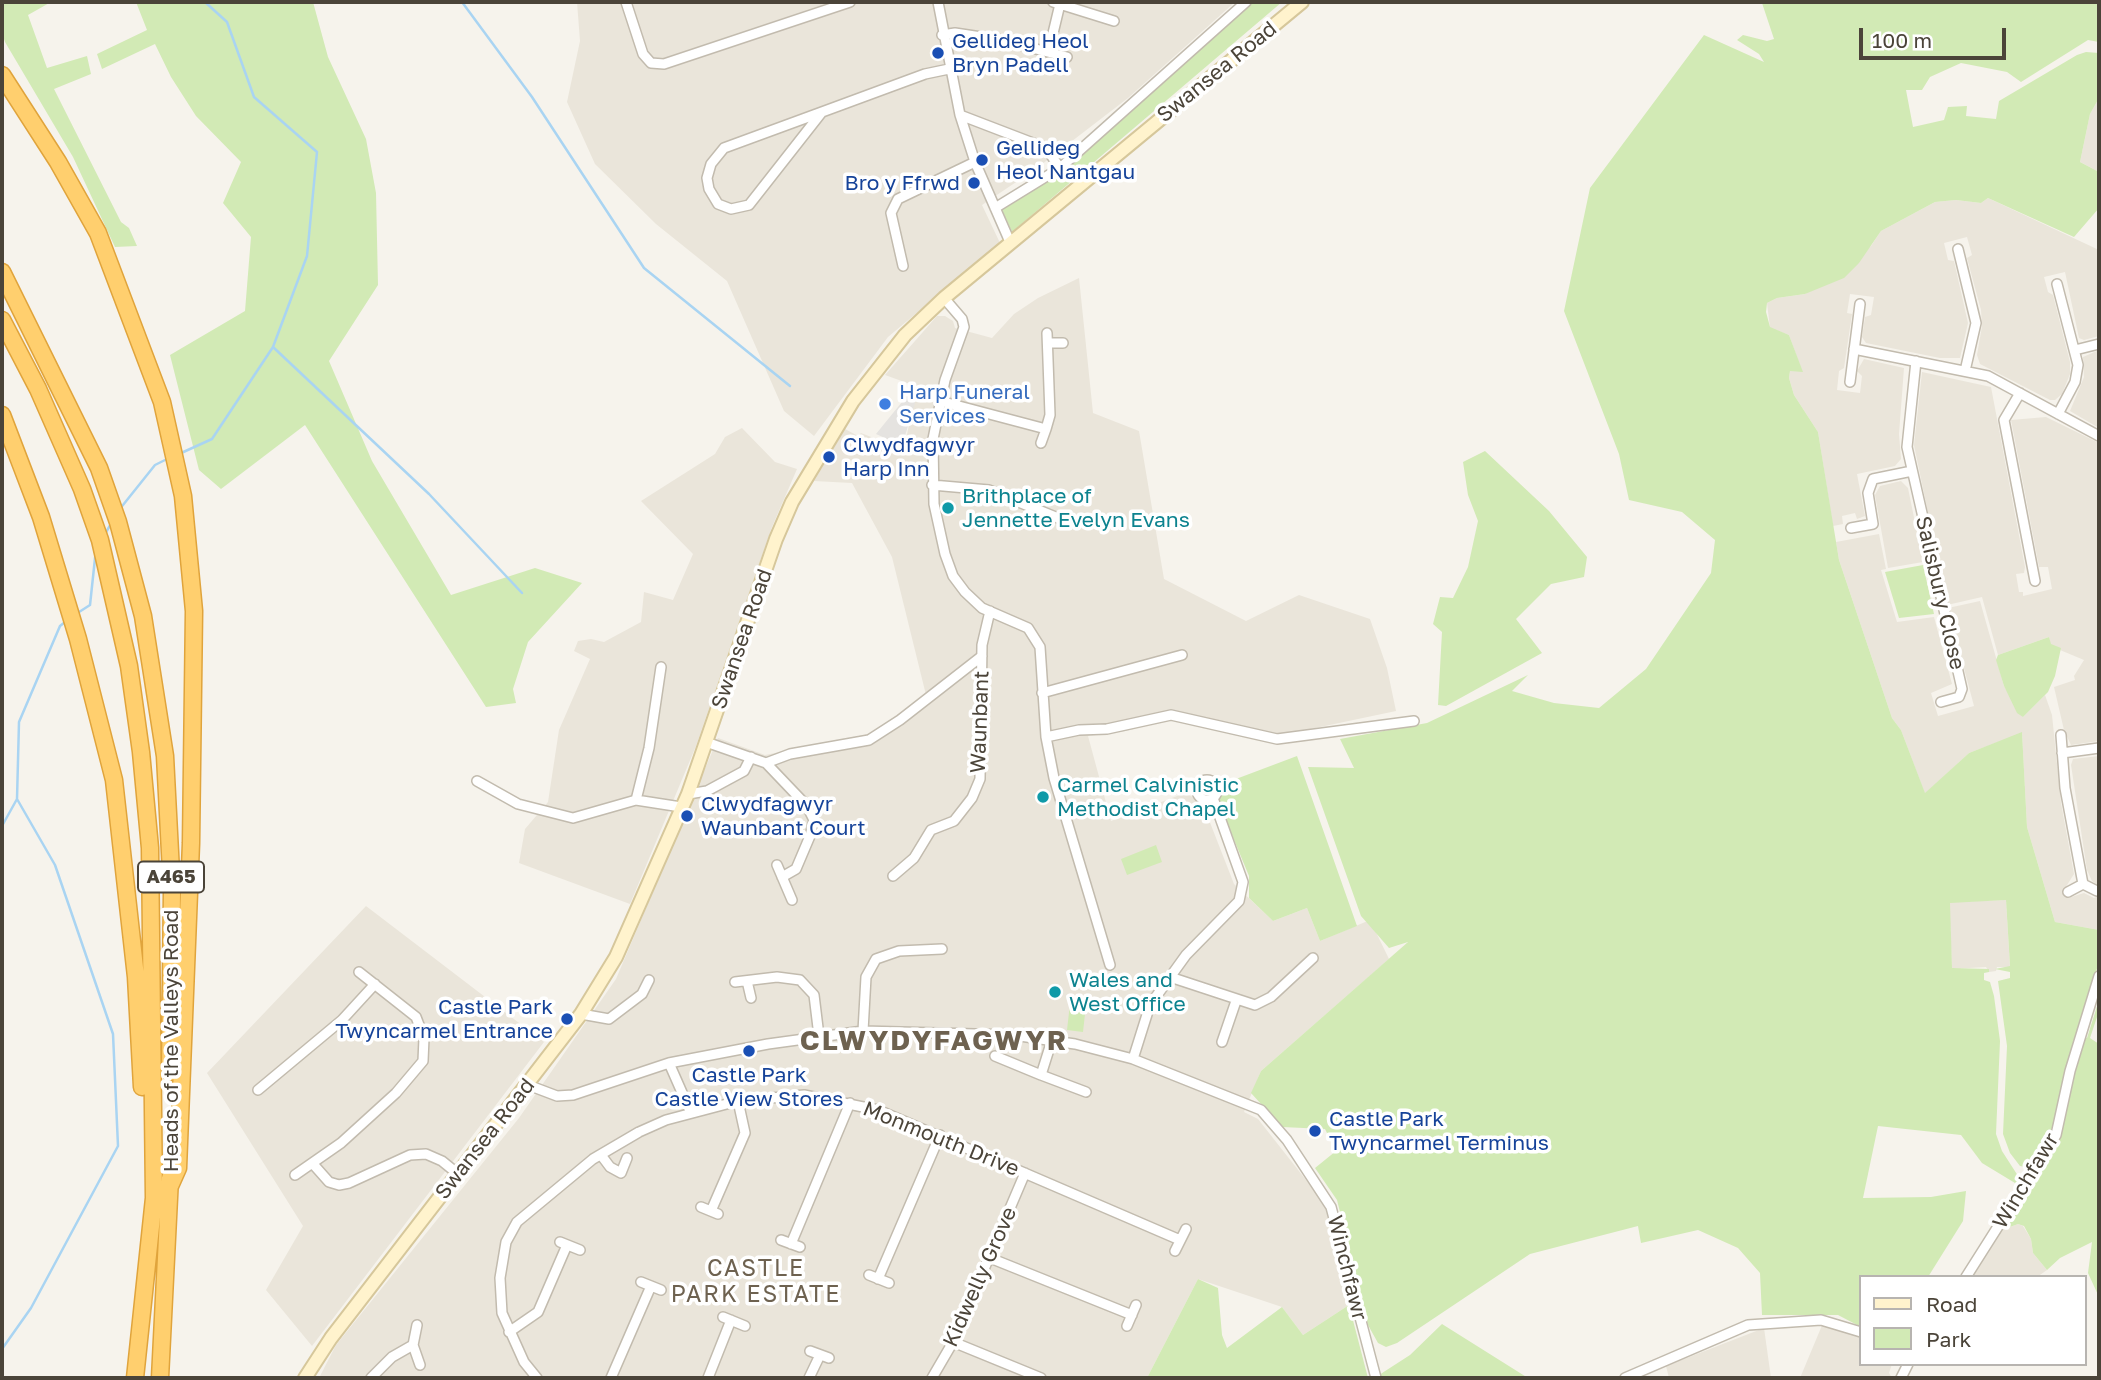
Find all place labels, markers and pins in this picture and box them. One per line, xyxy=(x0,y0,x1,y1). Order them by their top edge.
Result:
place label: Gellideg Heol Bryn Padell xyxy=(952,28,1089,78)
marker: Gellideg Heol Bryn Padell xyxy=(930,45,946,61)
place label: Gellideg Heol Nantgau xyxy=(996,135,1135,185)
marker: Gellideg Heol Nantgau xyxy=(974,152,990,168)
place label: Bro y Ffrwd xyxy=(845,170,960,196)
marker: Bro y Ffrwd xyxy=(966,175,982,191)
place label: Harp Funeral Services xyxy=(899,379,1030,429)
marker: Harp Funeral Services xyxy=(877,396,893,412)
place label: Clwydfagwyr Harp Inn xyxy=(843,432,975,482)
marker: Clwydfagwyr Harp Inn xyxy=(821,449,837,465)
place label: Brithplace of Jennette Evelyn Evans xyxy=(962,483,1190,533)
marker: Brithplace of Jennette Evelyn Evans xyxy=(940,500,956,516)
place label: Carmel Calvinistic Methodist Chapel xyxy=(1057,772,1239,822)
marker: Carmel Calvinistic Methodist Chapel xyxy=(1035,789,1051,805)
place label: Clwydfagwyr Waunbant Court xyxy=(701,791,866,841)
marker: Clwydfagwyr Waunbant Court xyxy=(679,808,695,824)
place label: Wales and West Office xyxy=(1069,967,1186,1017)
marker: Wales and West Office xyxy=(1047,984,1063,1000)
place label: Castle Park Twyncarmel Entrance xyxy=(335,994,553,1044)
marker: Castle Park Twyncarmel Entrance xyxy=(559,1011,575,1027)
marker: Castle Park Castle View Stores xyxy=(741,1043,757,1059)
place label: Castle Park Castle View Stores xyxy=(655,1062,843,1112)
place label: Castle Park Twyncarmel Terminus xyxy=(1329,1106,1549,1156)
marker: Castle Park Twyncarmel Terminus xyxy=(1307,1123,1323,1139)

